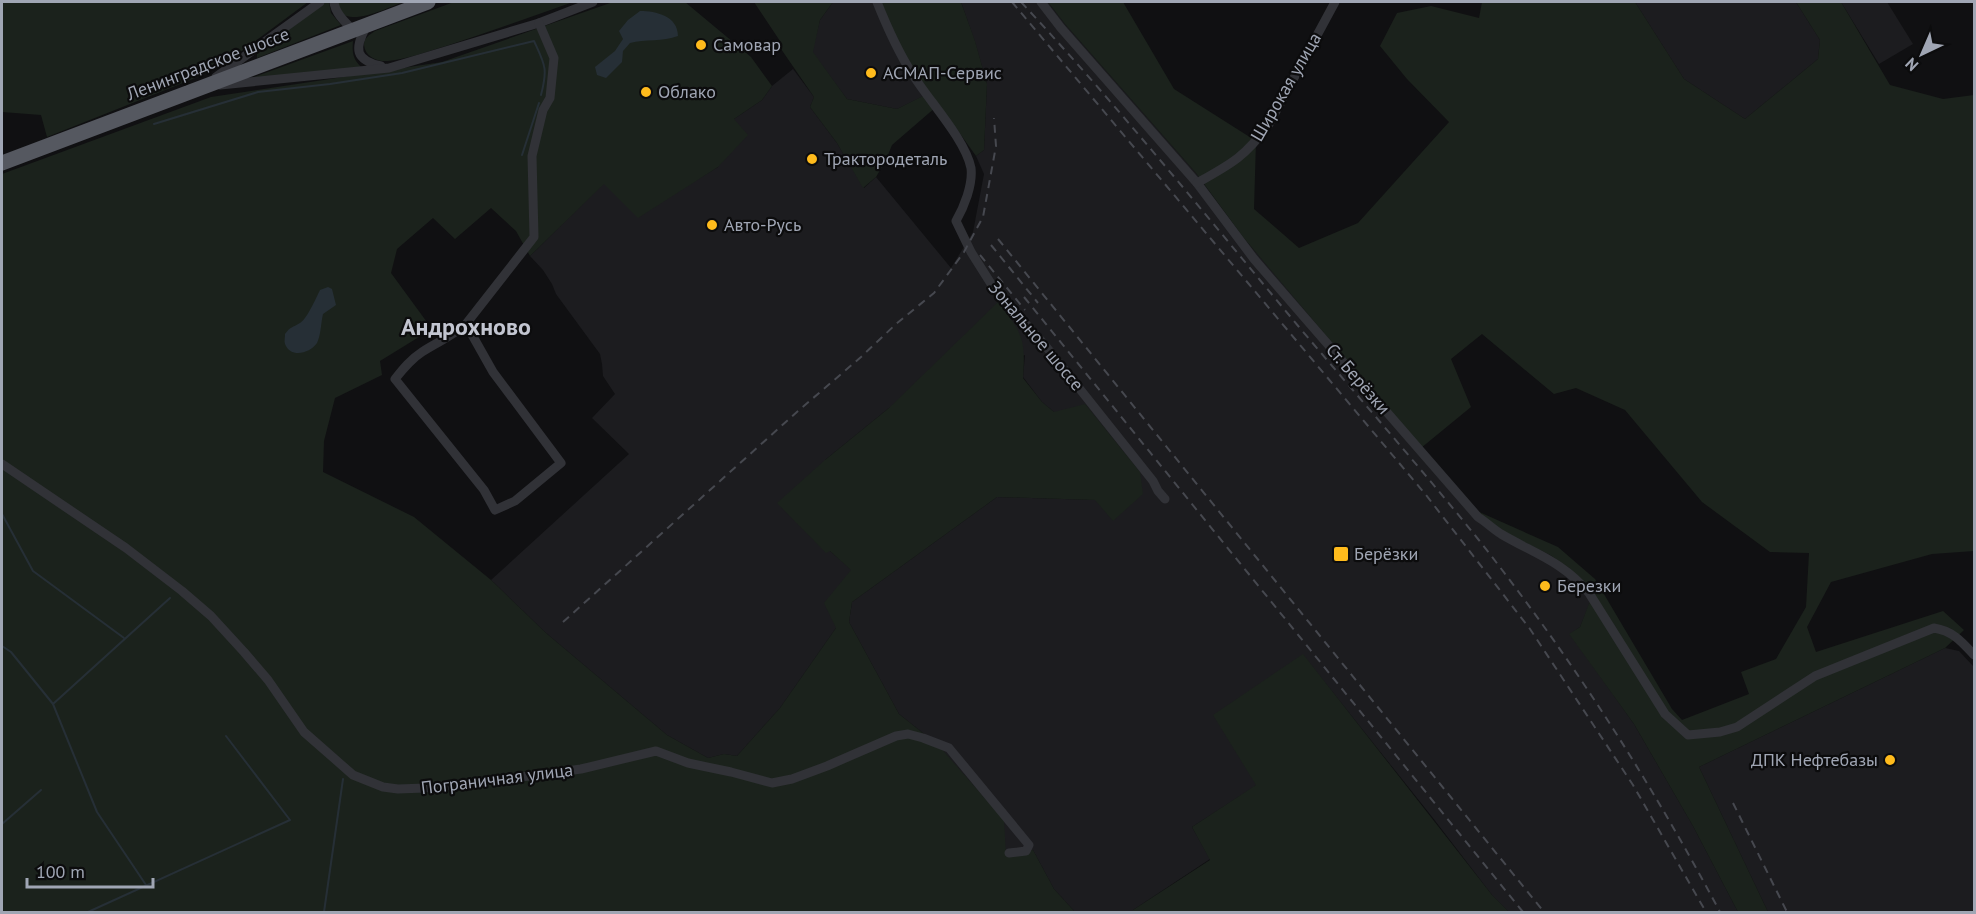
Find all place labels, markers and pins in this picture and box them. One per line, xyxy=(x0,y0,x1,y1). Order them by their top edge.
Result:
place label: Самовар xyxy=(713,33,781,56)
marker: Самовар xyxy=(694,38,708,52)
place label: АСМАП-Сервис xyxy=(883,61,1002,84)
marker: АСМАП-Сервис xyxy=(864,66,878,80)
place label: Облако xyxy=(658,80,716,103)
marker: Облако xyxy=(639,85,653,99)
place label: Трактородеталь xyxy=(824,147,947,170)
marker: Трактородеталь xyxy=(805,152,819,166)
place label: Авто-Русь xyxy=(724,213,801,236)
marker: Авто-Русь xyxy=(705,218,719,232)
place label: Берёзки xyxy=(1354,542,1418,565)
marker: Берёзки xyxy=(1332,545,1350,563)
place label: Березки xyxy=(1557,574,1621,597)
marker: Березки xyxy=(1538,579,1552,593)
place label: ДПК Нефтебазы xyxy=(1751,748,1878,771)
marker: ДПК Нефтебазы xyxy=(1883,753,1897,767)

